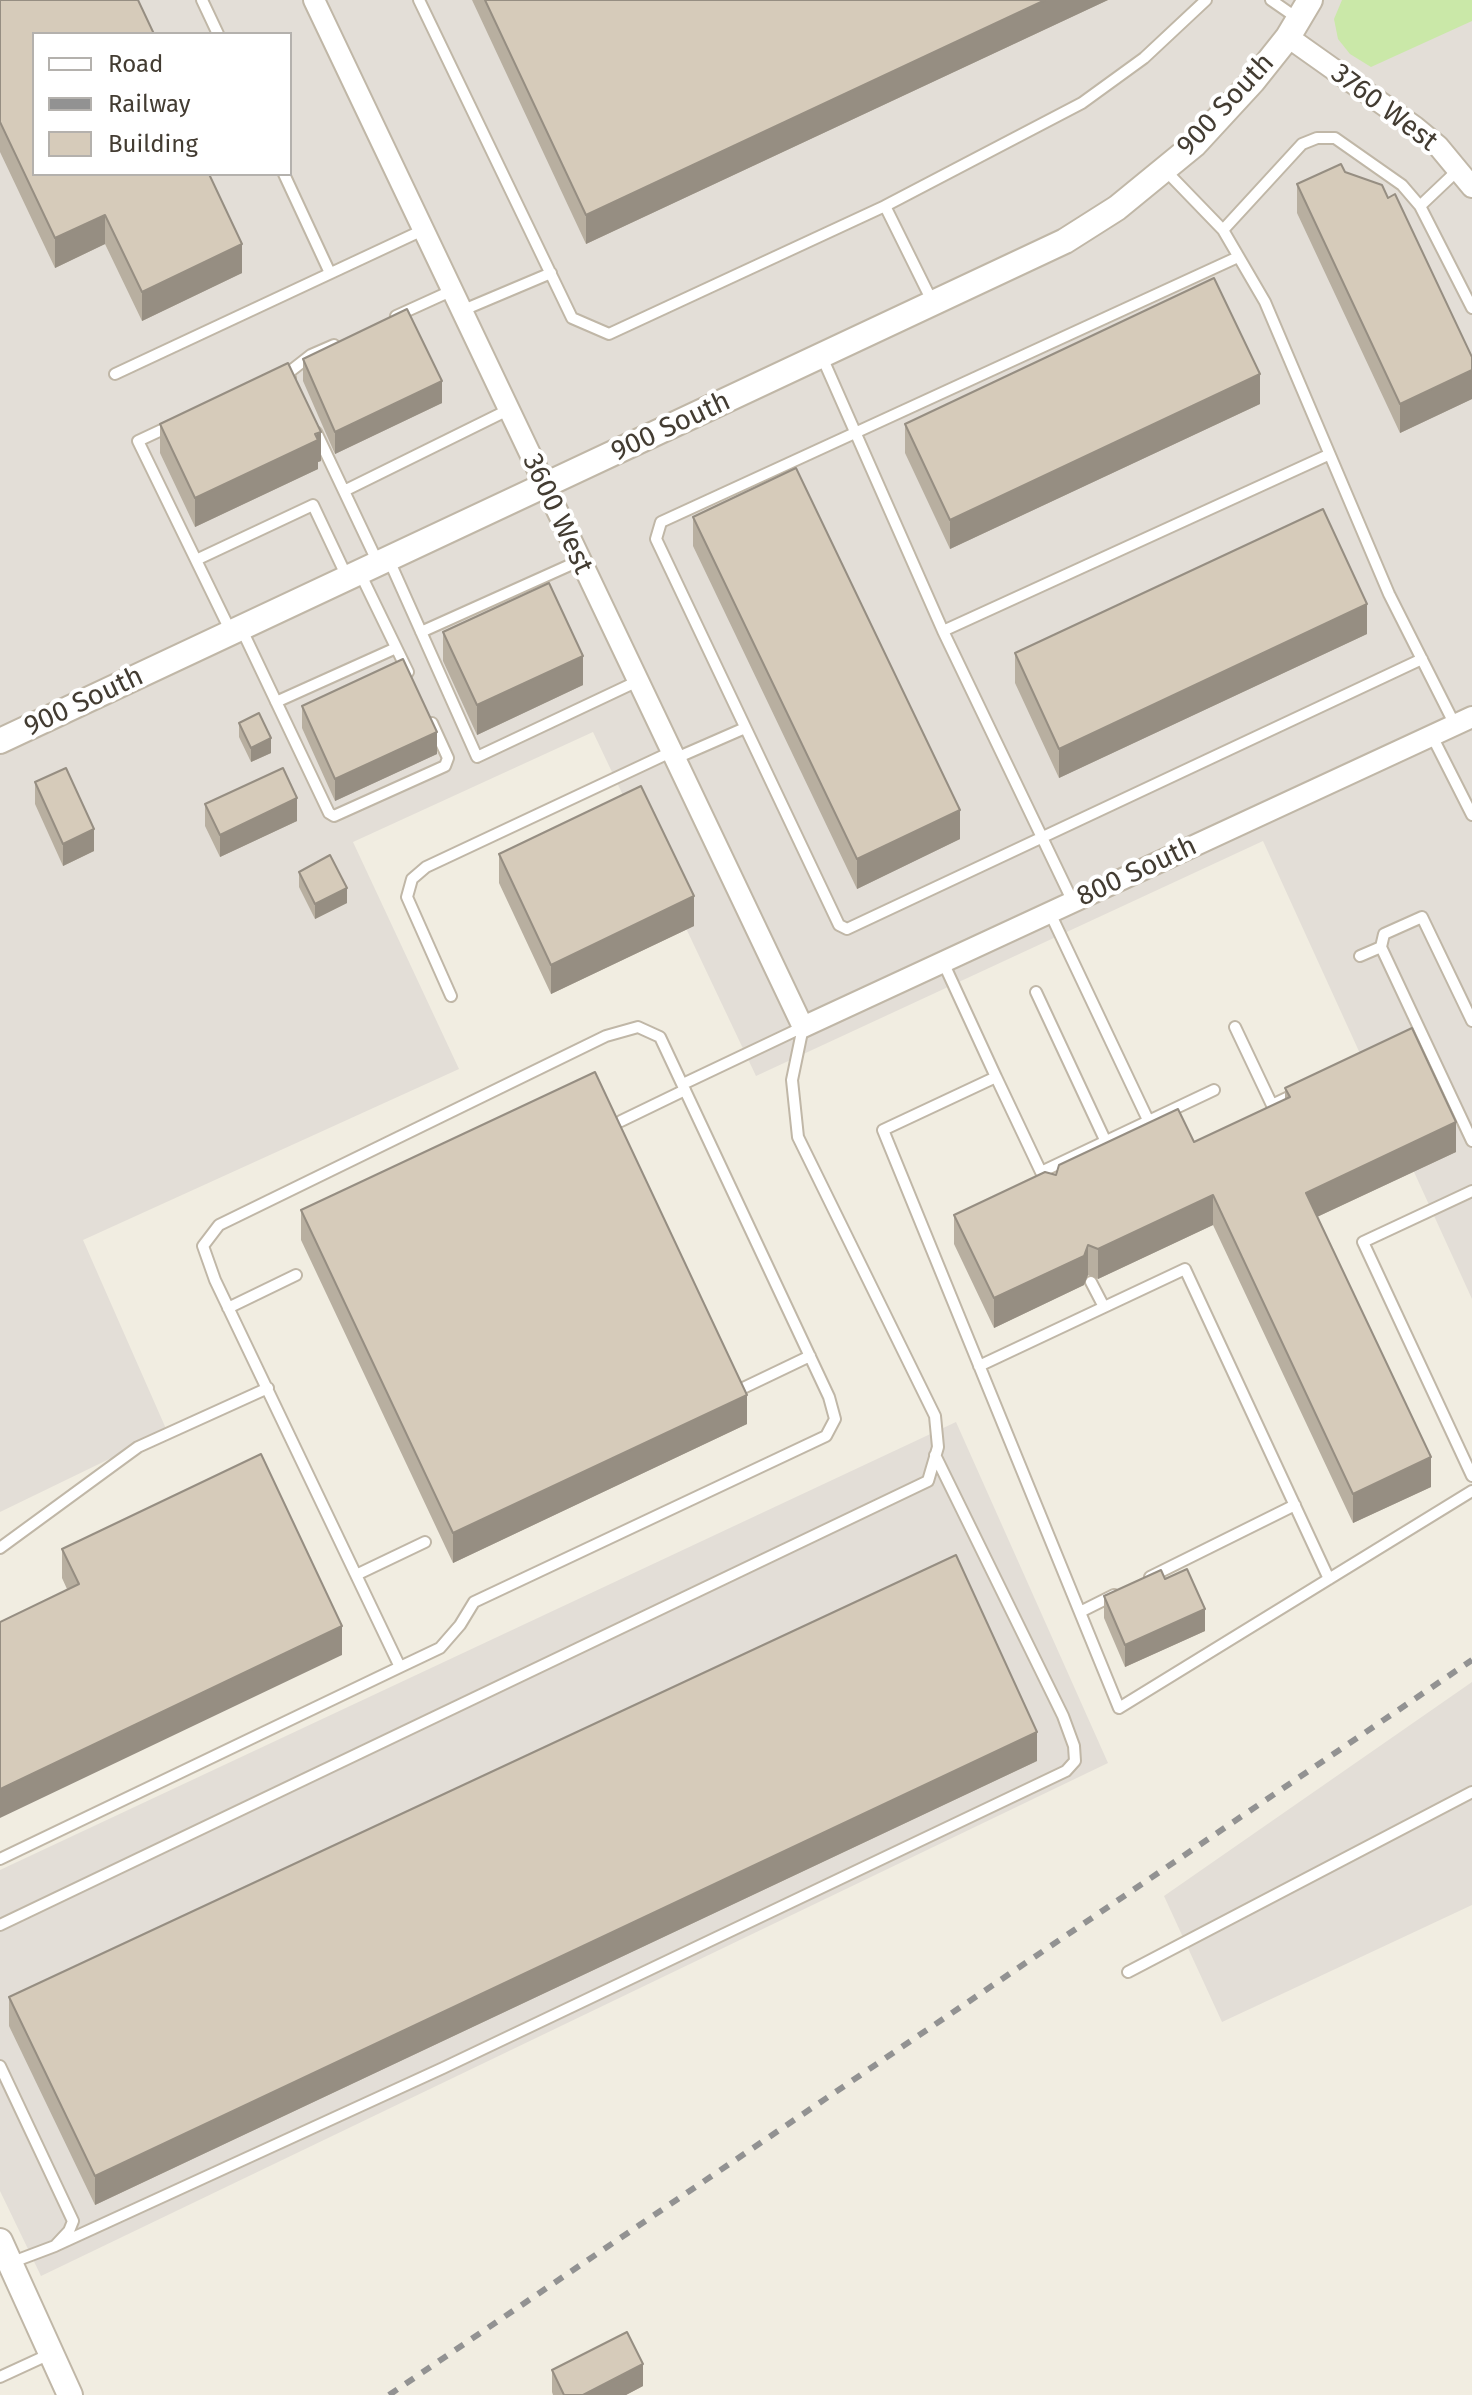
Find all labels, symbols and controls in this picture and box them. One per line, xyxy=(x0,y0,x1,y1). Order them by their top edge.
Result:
legend xyxy=(32,32,292,176)
street label: 900 South xyxy=(1170,47,1282,163)
text: Road xyxy=(108,50,163,78)
street label: 3760 West xyxy=(1324,57,1444,159)
text: Railway xyxy=(108,90,191,118)
text: Building xyxy=(108,130,198,158)
street label: 900 South xyxy=(606,385,736,469)
street label: 3600 West xyxy=(515,449,599,579)
street label: 900 South xyxy=(19,660,149,744)
street label: 800 South xyxy=(1072,830,1202,914)

